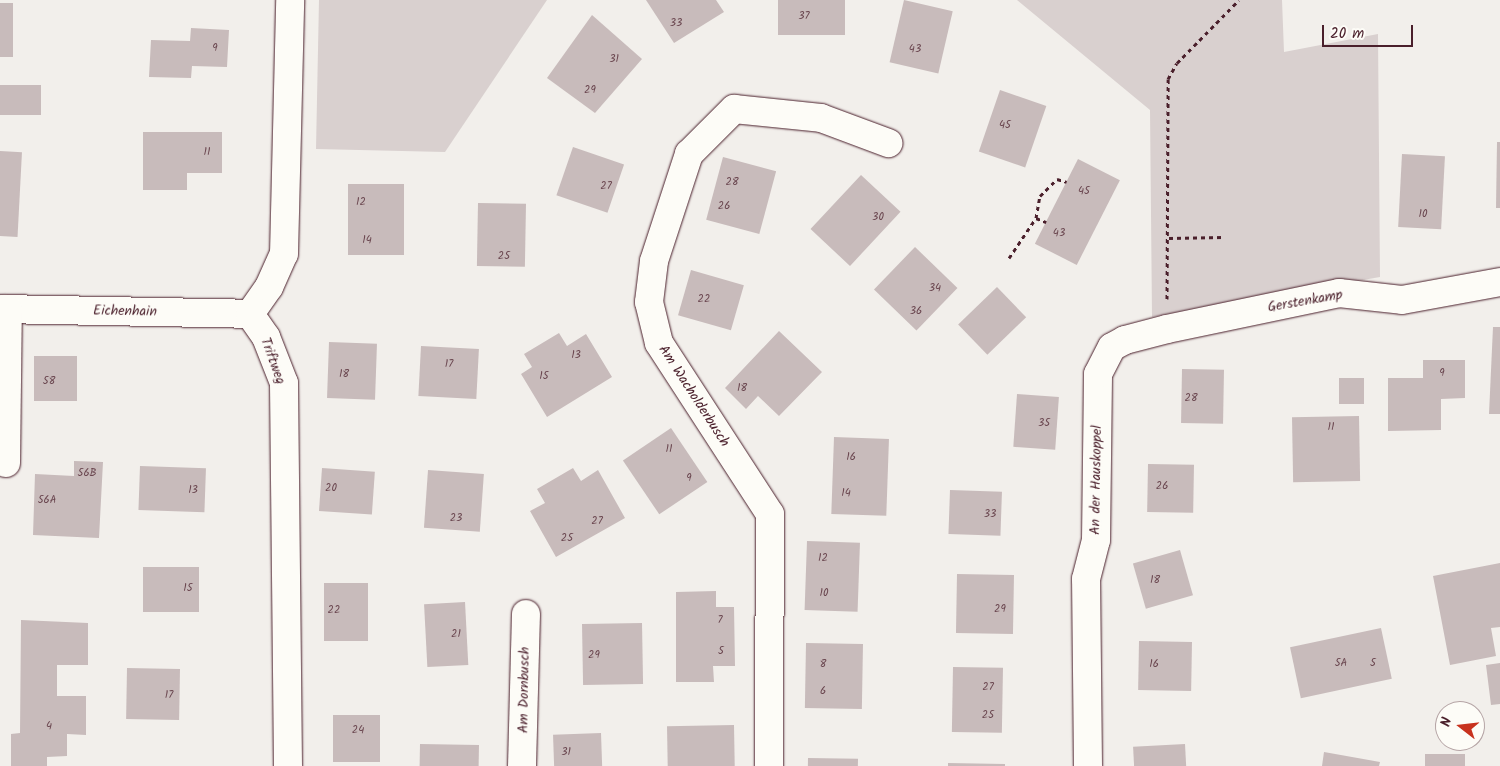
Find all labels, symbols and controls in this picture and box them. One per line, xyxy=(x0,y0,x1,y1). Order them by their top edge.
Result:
house number: 37 xyxy=(798,9,810,23)
scale bar xyxy=(1325,15,1416,47)
house number: 33 xyxy=(670,16,682,30)
text: 20 m xyxy=(1330,22,1364,46)
house number: 9 xyxy=(212,41,218,55)
house number: 43 xyxy=(909,42,921,56)
house number: 31 xyxy=(609,52,619,66)
house number: 29 xyxy=(584,83,596,97)
house number: 45 xyxy=(999,118,1011,132)
house number: 11 xyxy=(204,145,210,159)
house number: 28 xyxy=(725,175,739,189)
house number: 27 xyxy=(600,179,612,193)
house number: 45 xyxy=(1078,184,1090,198)
house number: 12 xyxy=(356,195,366,209)
house number: 26 xyxy=(718,199,730,213)
house number: 10 xyxy=(1419,207,1427,221)
house number: 30 xyxy=(872,210,884,224)
house number: 43 xyxy=(1053,226,1065,240)
house number: 14 xyxy=(362,233,372,247)
house number: 25 xyxy=(498,249,510,263)
house number: 34 xyxy=(929,281,941,295)
street label: Gerstenkamp xyxy=(1266,286,1344,316)
house number: 22 xyxy=(698,292,710,306)
street label: Eichenhain xyxy=(93,302,157,320)
house number: 36 xyxy=(910,304,922,318)
street label: Triftweg xyxy=(257,335,289,387)
street label: Am Wacholderbusch xyxy=(655,342,733,450)
house number: 13 xyxy=(571,348,581,362)
house number: 17 xyxy=(445,357,453,371)
house number: 9 xyxy=(1439,366,1445,380)
house number: 18 xyxy=(339,367,349,381)
house number: 15 xyxy=(539,369,549,383)
house number: 58 xyxy=(43,374,55,388)
house number: 18 xyxy=(737,381,747,395)
house number: 28 xyxy=(1184,391,1198,405)
house number: 35 xyxy=(1038,416,1050,430)
house number: 11 xyxy=(1328,420,1334,434)
street label: An der Hauskoppel xyxy=(1087,425,1105,535)
house number: 11 xyxy=(666,442,672,456)
house number: 16 xyxy=(846,450,856,464)
house number: 56B xyxy=(77,466,97,480)
house number: 9 xyxy=(686,471,692,485)
house number: 26 xyxy=(1156,479,1168,493)
house number: 20 xyxy=(325,481,337,495)
house number: 13 xyxy=(188,483,198,497)
house number: 14 xyxy=(841,486,851,500)
house number: 56A xyxy=(38,493,56,507)
house number: 33 xyxy=(984,507,996,521)
house number: 23 xyxy=(450,511,462,525)
house number: 27 xyxy=(591,514,603,528)
house number: 25 xyxy=(561,531,573,545)
house number: 12 xyxy=(818,551,828,565)
house number: 18 xyxy=(1150,573,1160,587)
house number: 15 xyxy=(183,581,193,595)
house number: 10 xyxy=(820,586,828,600)
house number: 29 xyxy=(994,602,1006,616)
house number: 22 xyxy=(328,603,340,617)
house number: 7 xyxy=(717,613,723,627)
house number: 21 xyxy=(451,627,461,641)
house number: 5 xyxy=(718,644,724,658)
street label: Am Dornbusch xyxy=(515,647,533,733)
house number: 29 xyxy=(588,648,600,662)
house number: 5A xyxy=(1335,656,1347,670)
house number: 5 xyxy=(1370,656,1376,670)
house number: 8 xyxy=(820,657,826,671)
house number: 16 xyxy=(1149,657,1159,671)
house number: 27 xyxy=(982,680,994,694)
house number: 6 xyxy=(820,684,826,698)
house number: 17 xyxy=(165,688,173,702)
north arrow xyxy=(1435,701,1485,751)
house number: 25 xyxy=(982,708,994,722)
text: N xyxy=(1435,715,1458,729)
house number: 4 xyxy=(46,719,52,733)
house number: 24 xyxy=(352,723,364,737)
house number: 31 xyxy=(561,745,571,759)

